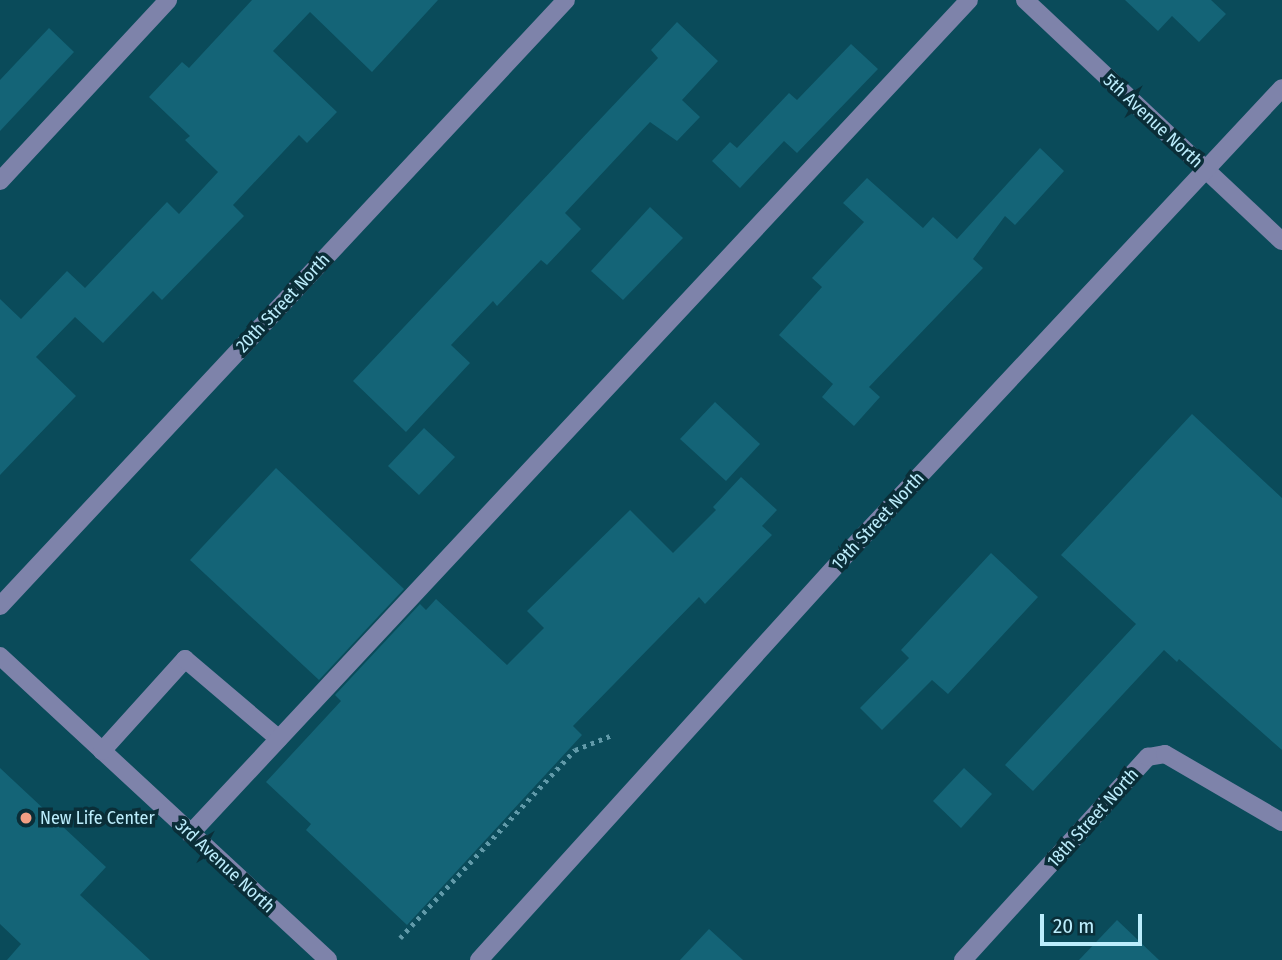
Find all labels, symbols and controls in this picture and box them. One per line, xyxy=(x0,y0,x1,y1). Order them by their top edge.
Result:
street label: 5th Avenue North xyxy=(1099,69,1207,173)
street label: 20th Street North xyxy=(232,249,334,357)
street label: 19th Street North xyxy=(827,468,929,574)
street label: 18th Street North xyxy=(1043,764,1143,872)
place label: New Life Center xyxy=(40,807,155,829)
marker: New Life Center xyxy=(18,810,34,826)
street label: 3rd Avenue North xyxy=(171,814,279,918)
scale bar xyxy=(1044,900,1146,944)
text: 20 m xyxy=(1053,913,1094,939)

